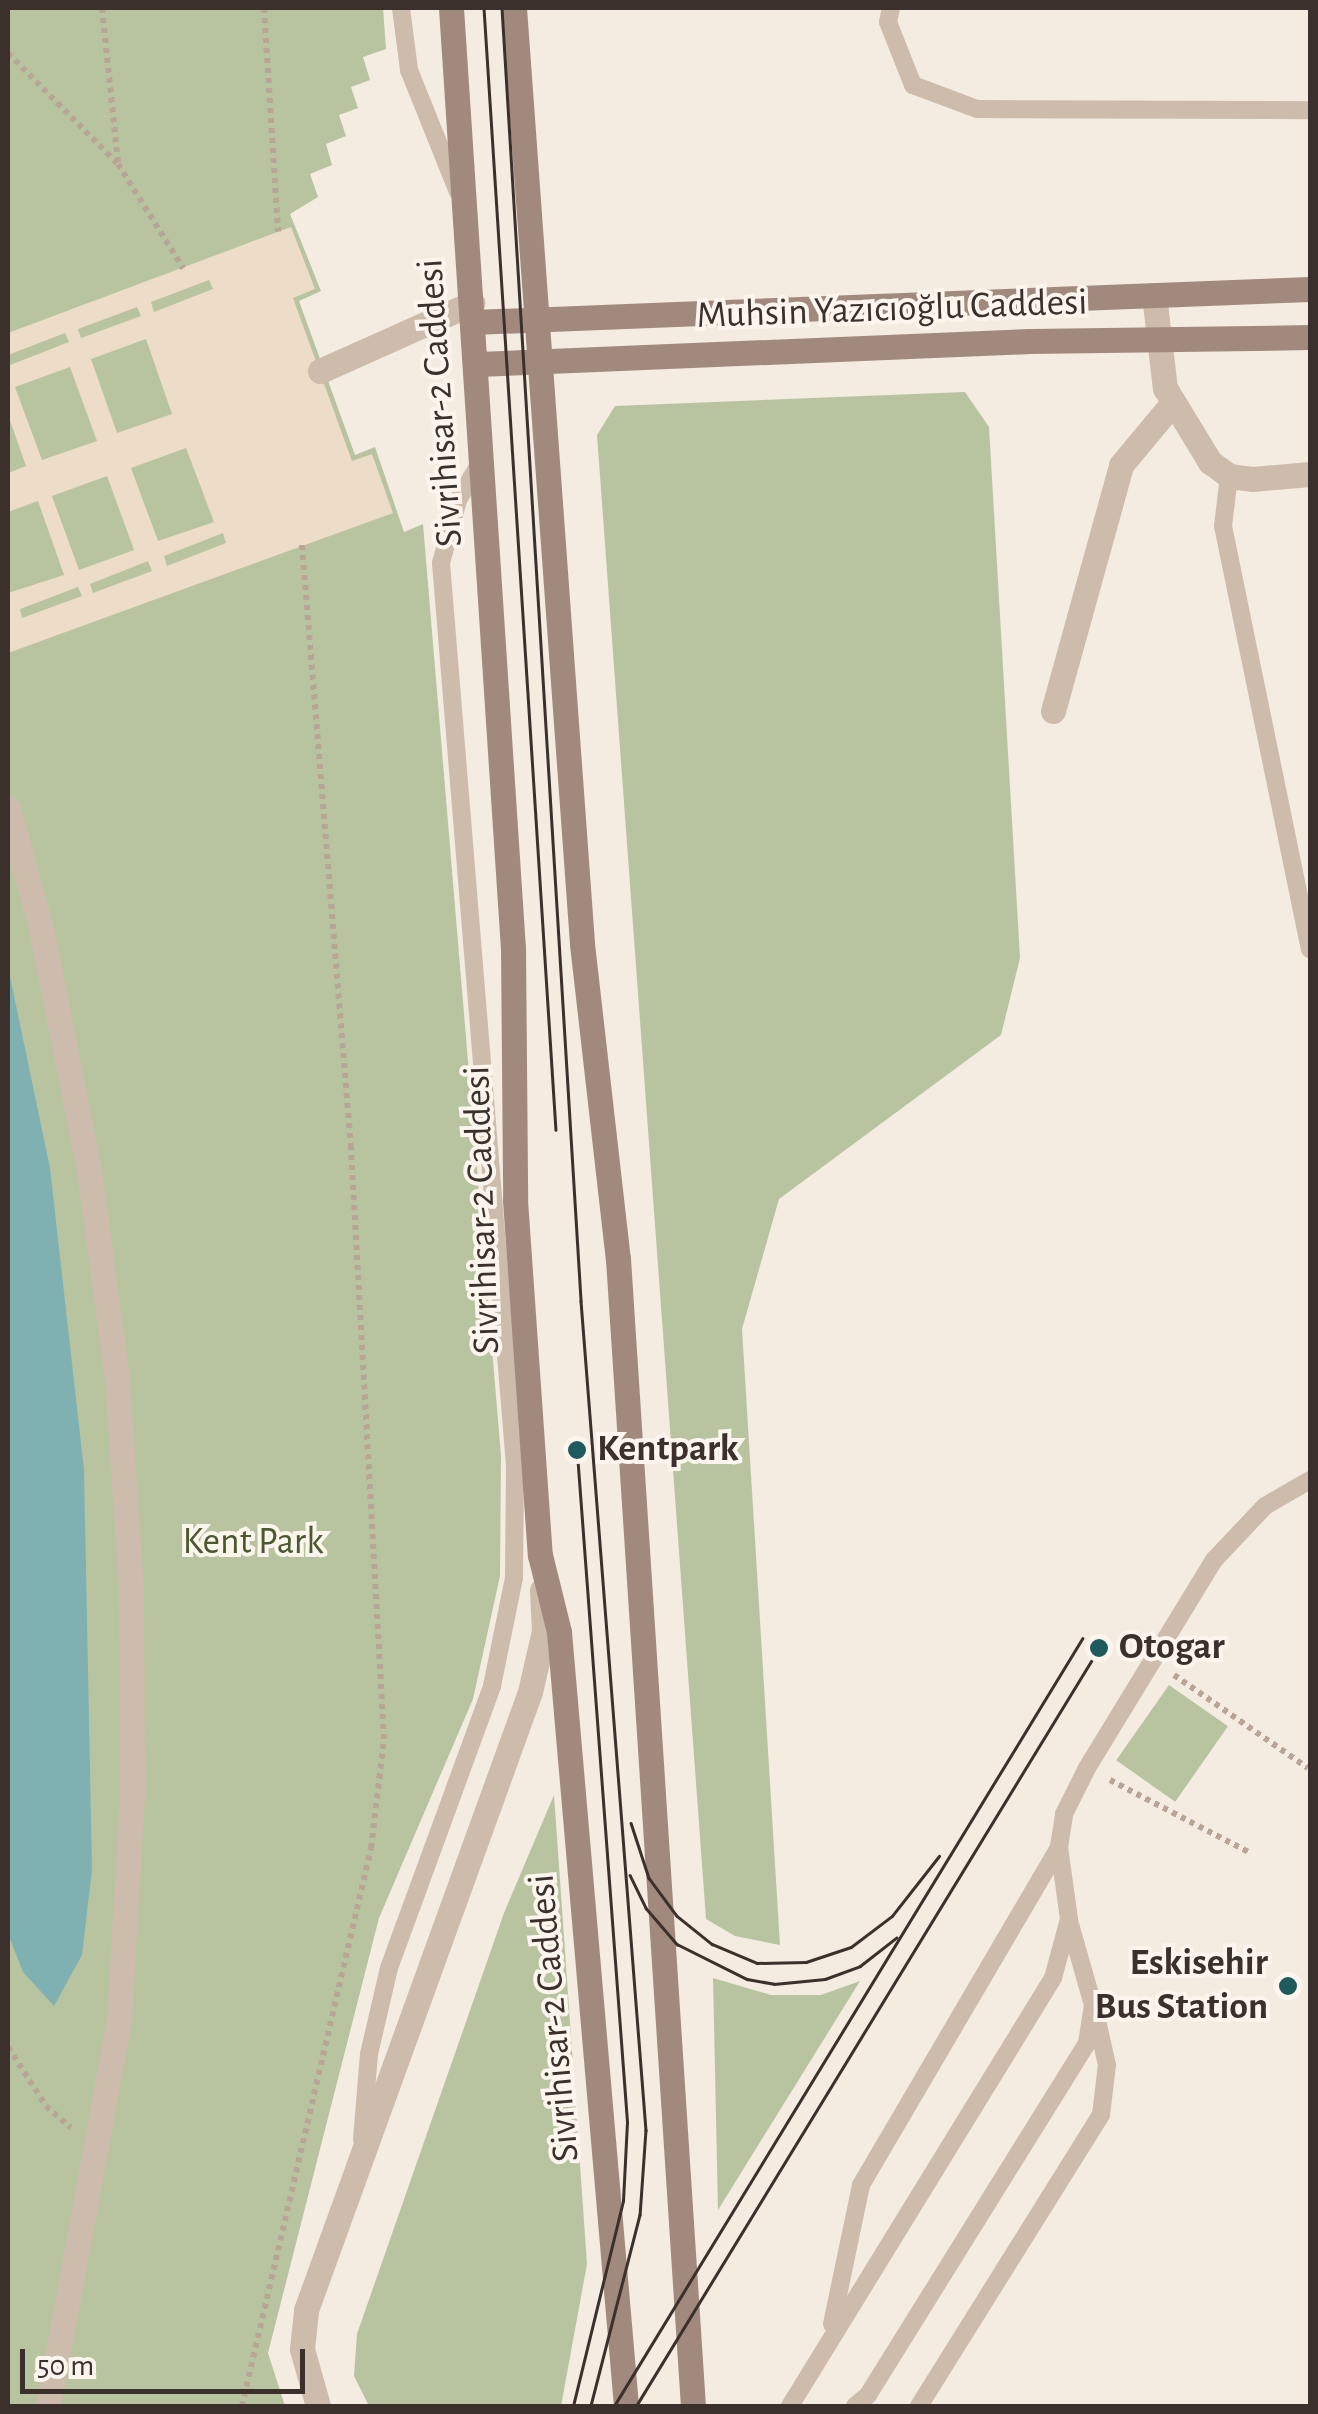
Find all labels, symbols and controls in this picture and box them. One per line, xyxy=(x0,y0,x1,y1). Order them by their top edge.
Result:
street label: Sivrihisar-2 Caddesi xyxy=(408,258,474,548)
street label: Muhsin Yazıcıoğlu Caddesi xyxy=(696,280,1088,340)
street label: Sivrihisar-2 Caddesi xyxy=(455,1065,511,1355)
place label: Kentpark xyxy=(597,1427,739,1473)
marker: Kentpark xyxy=(566,1439,588,1461)
park label: Kent Park xyxy=(182,1520,324,1566)
place label: Otogar xyxy=(1119,1625,1225,1671)
marker: Otogar xyxy=(1088,1637,1110,1659)
street label: Sivrihisar-2 Caddesi xyxy=(520,1872,590,2164)
place label: Eskisehir Bus Station xyxy=(1094,1941,1268,2030)
marker: Eskisehir Bus Station xyxy=(1277,1975,1299,1997)
scale bar xyxy=(25,2329,310,2391)
text: 50 m xyxy=(37,2351,94,2381)

